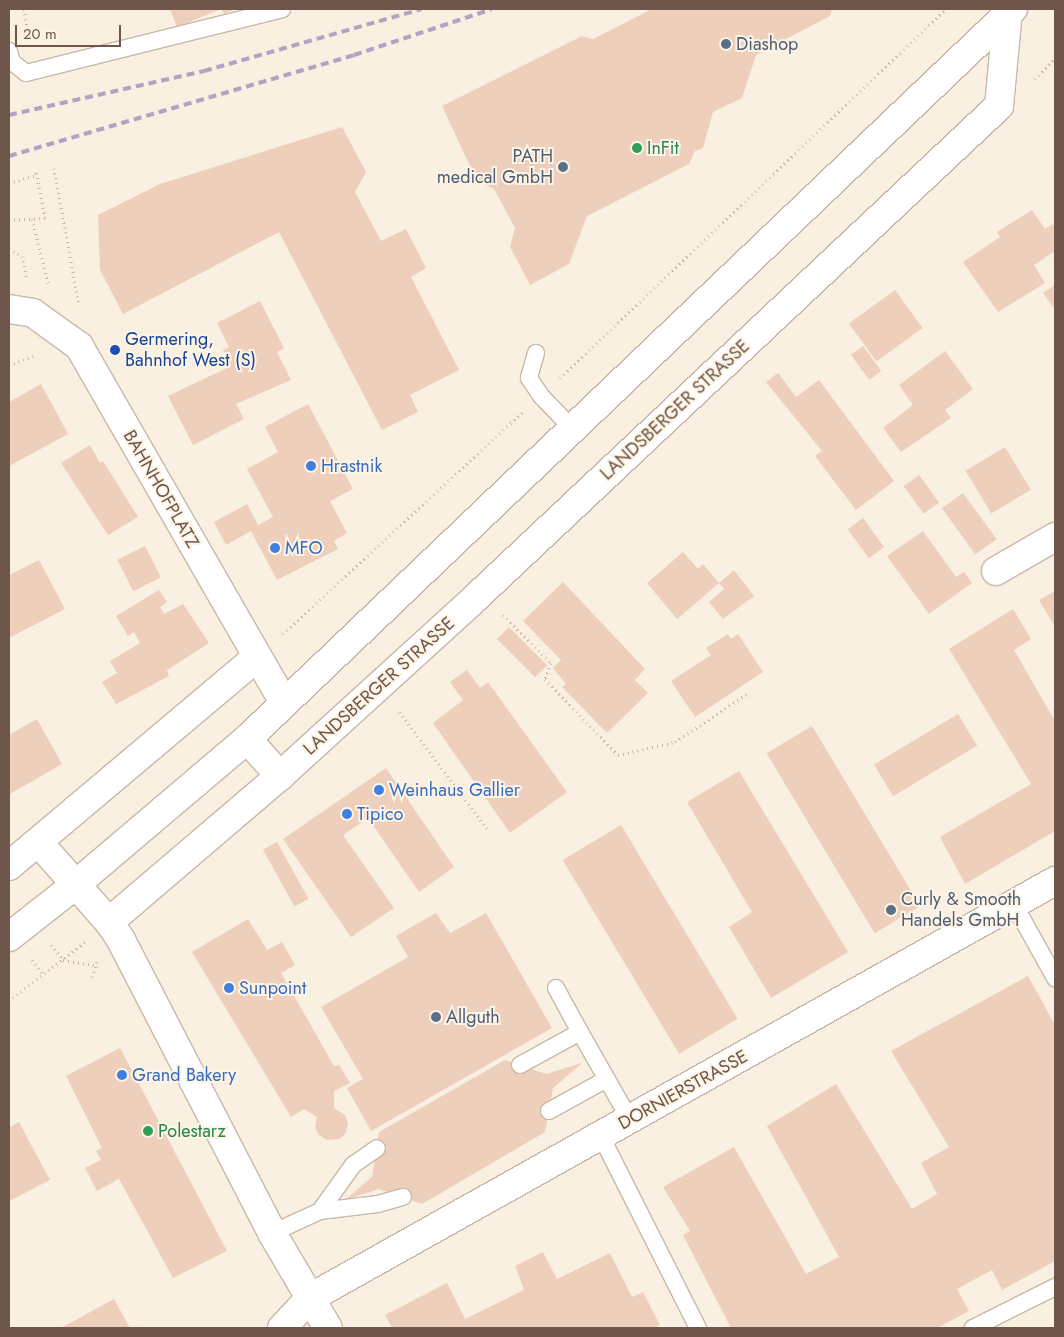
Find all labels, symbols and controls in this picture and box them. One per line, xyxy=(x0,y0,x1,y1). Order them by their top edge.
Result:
scale bar xyxy=(18,15,124,47)
text: 20 m xyxy=(23,23,57,45)
place label: Diashop xyxy=(736,33,798,55)
marker: Diashop xyxy=(720,38,732,50)
place label: InFit xyxy=(647,137,679,159)
marker: InFit xyxy=(631,142,643,154)
place label: PATH medical GmbH xyxy=(437,146,553,188)
marker: PATH medical GmbH xyxy=(557,161,569,173)
place label: Germering, Bahnhof West (S) xyxy=(125,329,256,372)
street label: LANDSBERGER STRASSE xyxy=(596,335,754,485)
marker: Germering, Bahnhof West (S) xyxy=(109,344,121,356)
street label: BAHNHOFPLATZ xyxy=(119,426,203,552)
place label: Hrastnik xyxy=(321,455,382,477)
marker: Hrastnik xyxy=(305,460,317,472)
place label: MFO xyxy=(285,537,323,559)
marker: MFO xyxy=(269,542,281,554)
street label: LANDSBERGER STRASSE xyxy=(299,612,459,760)
place label: Weinhaus Gallier xyxy=(389,779,520,801)
marker: Weinhaus Gallier xyxy=(373,784,385,796)
place label: Tipico xyxy=(357,803,403,825)
marker: Tipico xyxy=(341,808,353,820)
place label: Curly & Smooth Handels GmbH xyxy=(901,889,1021,932)
marker: Curly & Smooth Handels GmbH xyxy=(885,904,897,916)
place label: Sunpoint xyxy=(239,977,306,999)
marker: Sunpoint xyxy=(223,982,235,994)
place label: Allguth xyxy=(446,1006,500,1028)
marker: Allguth xyxy=(430,1011,442,1023)
street label: DORNIERSTRASSE xyxy=(614,1045,752,1135)
place label: Grand Bakery xyxy=(132,1064,236,1086)
marker: Grand Bakery xyxy=(116,1069,128,1081)
place label: Polestarz xyxy=(158,1120,226,1142)
marker: Polestarz xyxy=(142,1125,154,1137)

